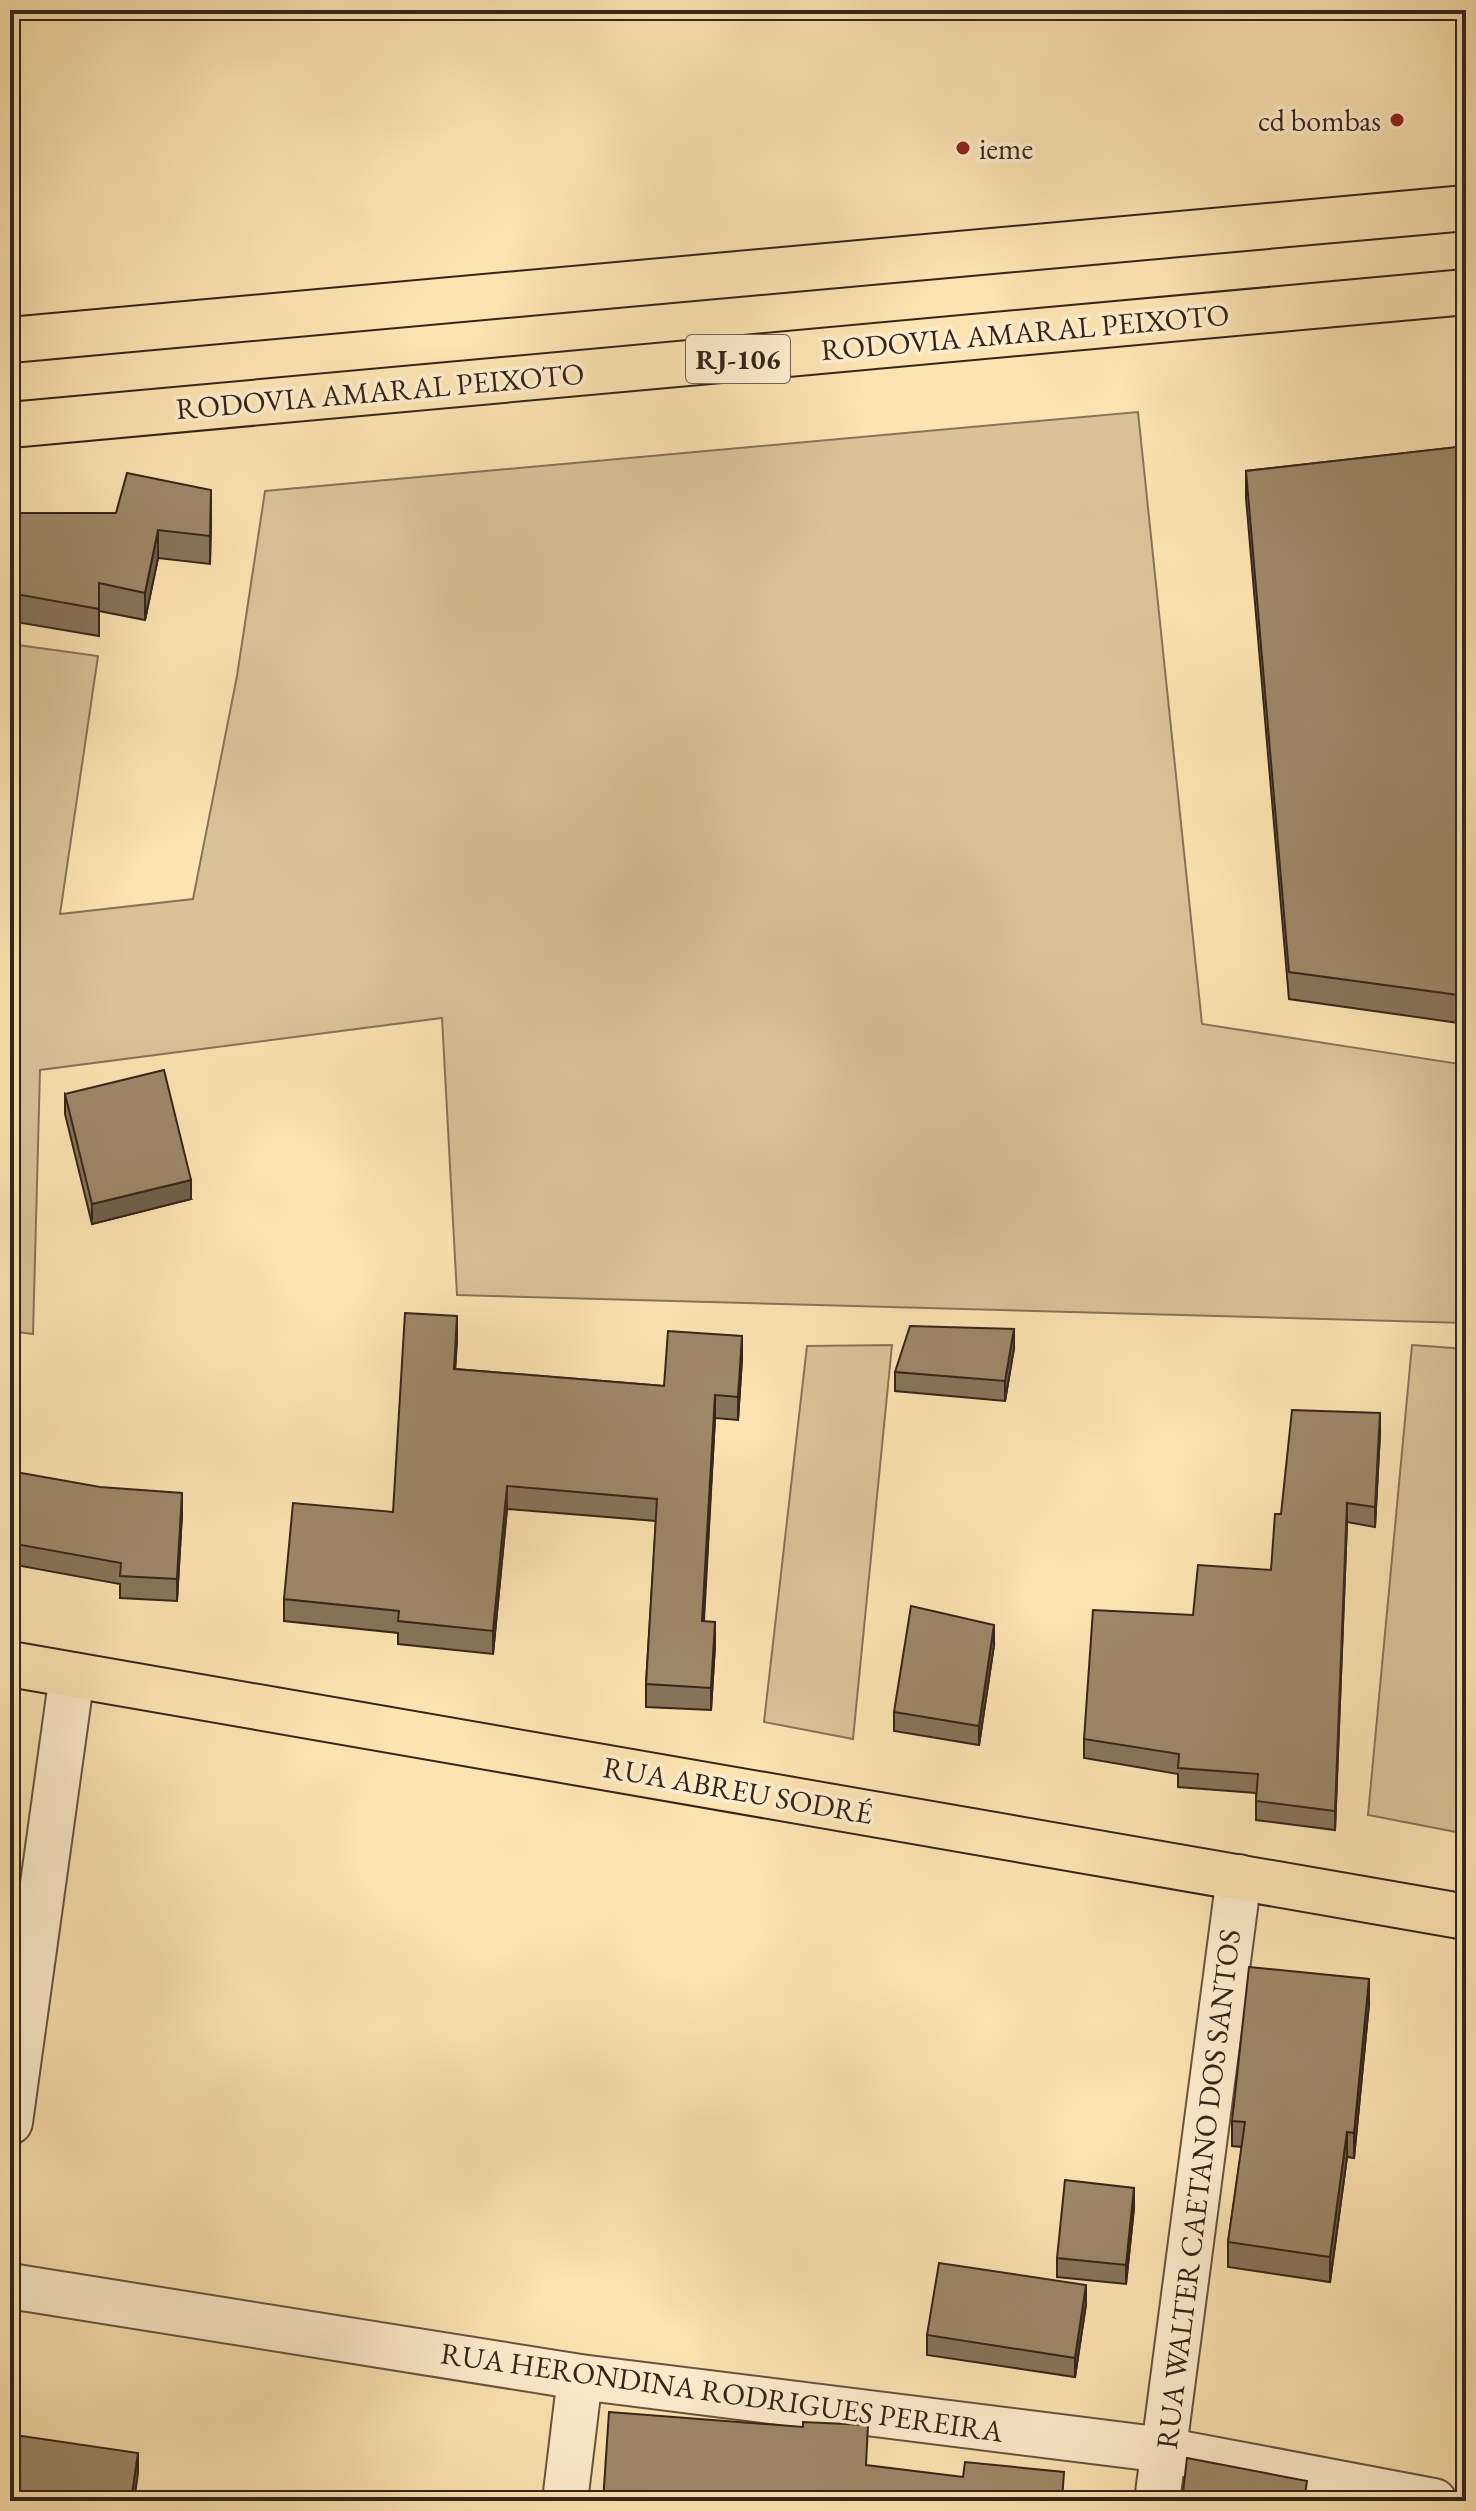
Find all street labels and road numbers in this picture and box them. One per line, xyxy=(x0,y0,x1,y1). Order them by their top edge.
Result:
street label: RODOVIA AMARAL PEIXOTO xyxy=(819,295,1231,369)
road number: RJ-106 xyxy=(686,335,790,383)
street label: RODOVIA AMARAL PEIXOTO xyxy=(174,354,586,428)
street label: RUA ABREU SODRÉ xyxy=(600,1747,876,1833)
street label: RUA WALTER CAETANO DOS SANTOS xyxy=(1147,1927,1249,2451)
street label: RUA HERONDINA RODRIGUES PEREIRA xyxy=(438,2333,1006,2451)

